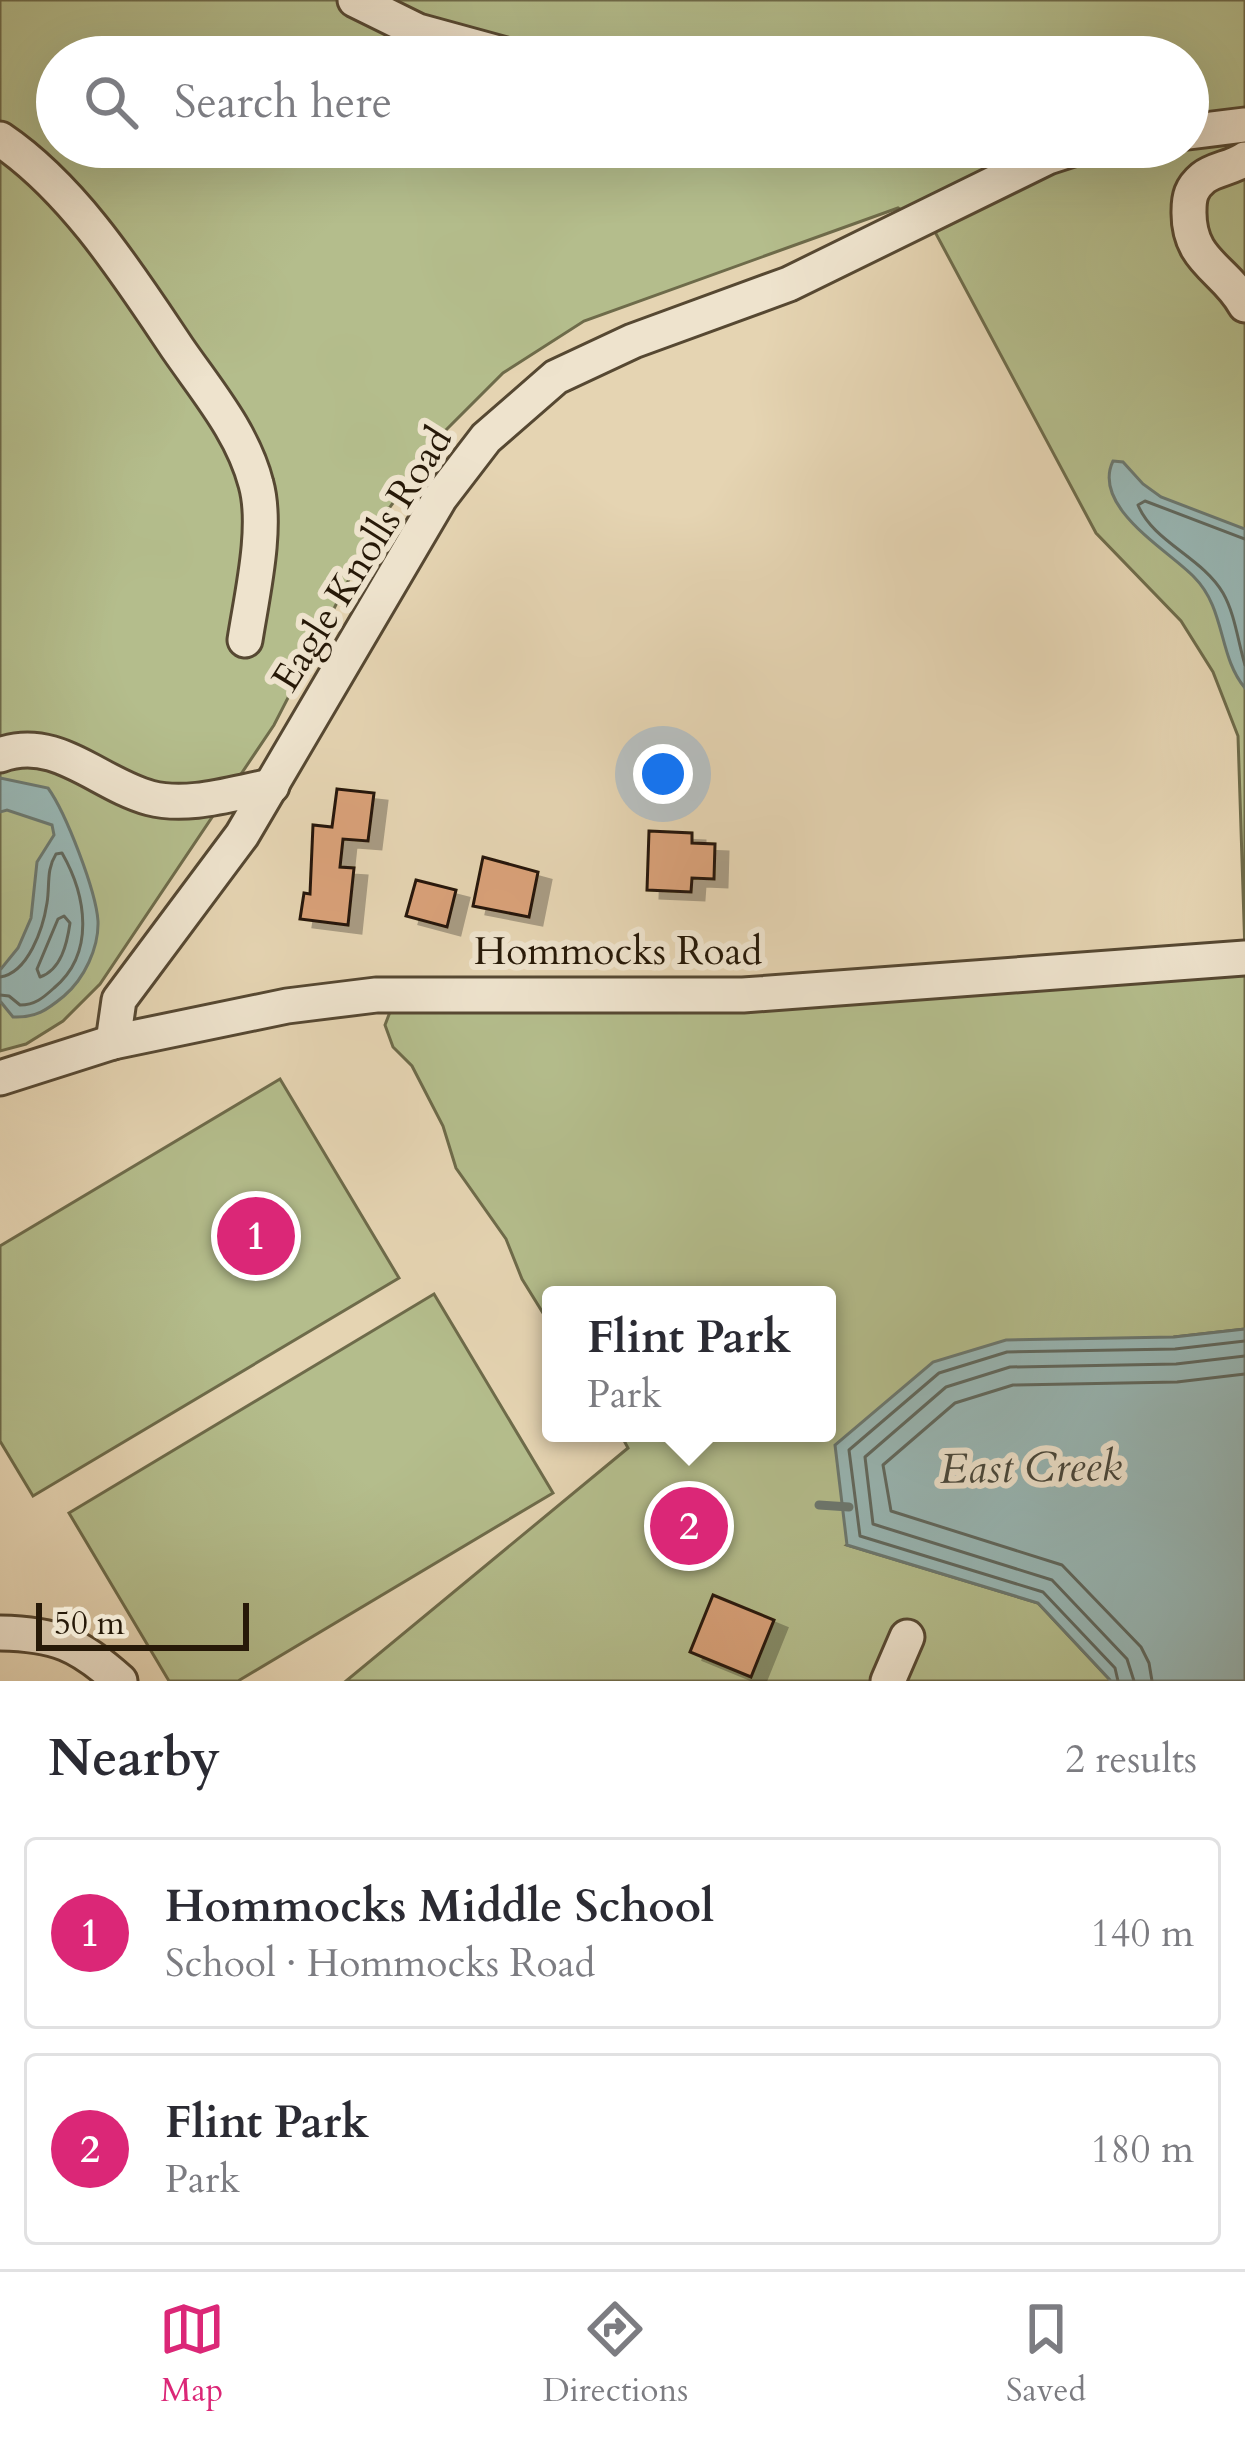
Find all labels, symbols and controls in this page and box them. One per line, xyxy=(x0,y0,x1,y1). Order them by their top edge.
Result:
search box xyxy=(36,36,1209,168)
icon: search xyxy=(78,69,144,135)
text: Search here xyxy=(174,72,392,133)
street label: Eagle Knolls Road xyxy=(259,417,465,701)
your location xyxy=(633,744,693,804)
street label: Hommocks Road xyxy=(474,925,763,978)
pin: 1 xyxy=(217,1191,295,1281)
popup xyxy=(542,1286,836,1442)
text: Flint Park xyxy=(587,1307,791,1368)
text: Park xyxy=(587,1368,662,1421)
water label: East Creek xyxy=(939,1438,1123,1498)
pin: 2 xyxy=(650,1481,728,1571)
scale bar xyxy=(36,1597,249,1650)
text: 50 m xyxy=(54,1601,125,1646)
text: Nearby xyxy=(48,1724,220,1794)
text: 2 results xyxy=(1065,1733,1197,1786)
text: Hommocks Middle School xyxy=(165,1876,714,1937)
text: 1 xyxy=(80,1907,100,1960)
text: 140 m xyxy=(1091,1907,1194,1960)
text: School · Hommocks Road xyxy=(165,1937,595,1990)
text: Flint Park xyxy=(165,2092,369,2153)
text: 2 xyxy=(80,2123,100,2176)
text: 180 m xyxy=(1091,2123,1194,2176)
text: Park xyxy=(165,2153,240,2206)
tab: Map xyxy=(159,2296,225,2413)
tab: Directions xyxy=(543,2296,688,2413)
tab: Saved xyxy=(1006,2296,1086,2413)

